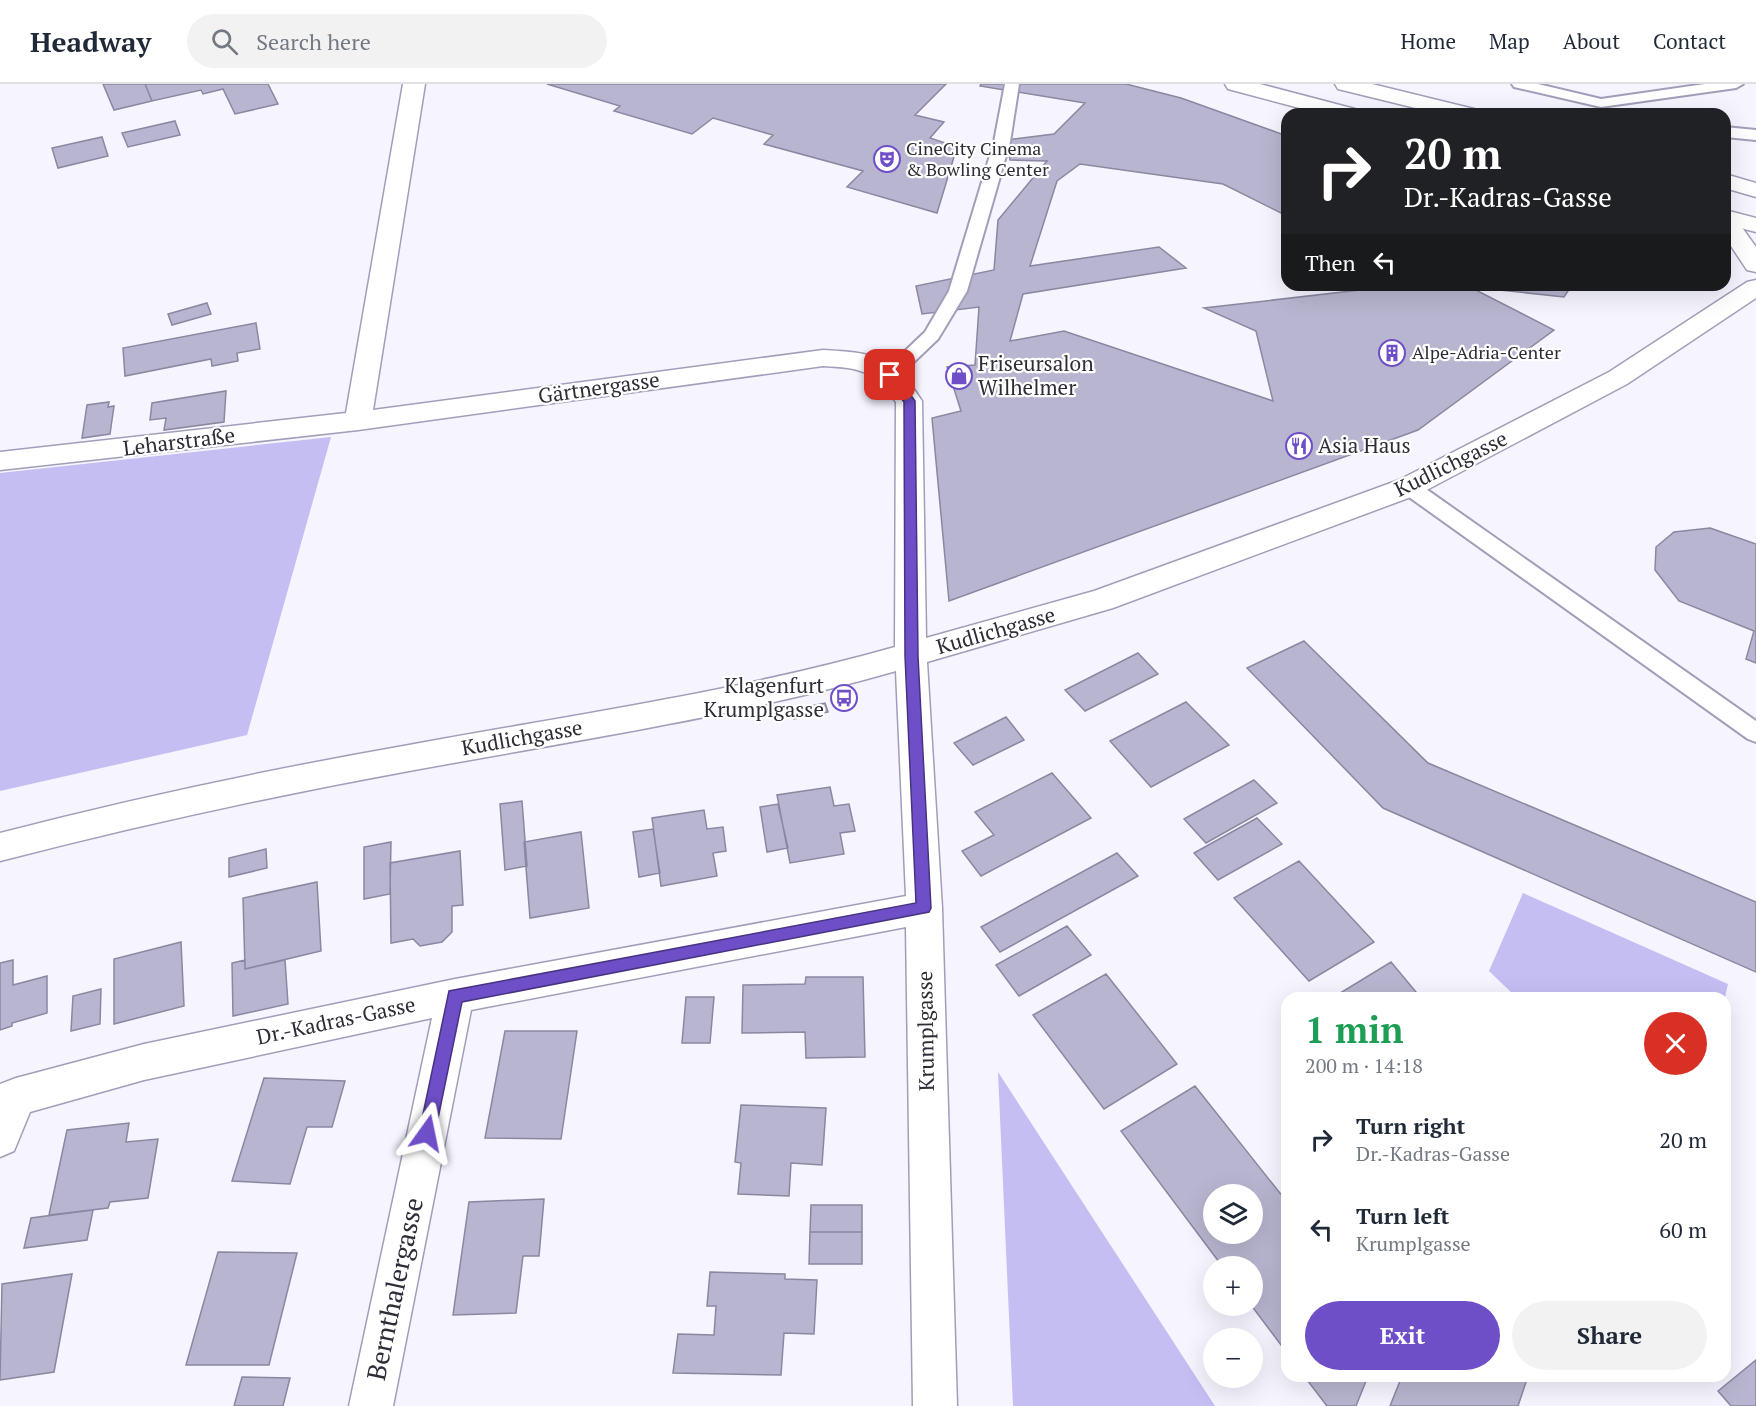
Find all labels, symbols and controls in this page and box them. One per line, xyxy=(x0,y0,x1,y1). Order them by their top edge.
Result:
search box xyxy=(187,14,607,68)
text: Headway xyxy=(30,23,151,60)
icon: search xyxy=(208,25,241,58)
text: Search here xyxy=(256,27,371,56)
text: Home xyxy=(1400,27,1456,55)
text: Map xyxy=(1489,27,1530,55)
text: About xyxy=(1563,27,1620,55)
text: Contact xyxy=(1653,27,1726,55)
text: 20 m xyxy=(1404,125,1502,181)
icon: right xyxy=(1305,132,1383,210)
place label: CineCity Cinema & Bowling Center xyxy=(906,136,1049,181)
theatre icon: CineCity Cinema & Bowling Center xyxy=(872,144,902,174)
text: Dr.-Kadras-Gasse xyxy=(1404,179,1612,215)
icon: left xyxy=(1368,246,1401,279)
text: Then xyxy=(1305,248,1356,277)
building icon: Alpe-Adria-Center xyxy=(1377,338,1407,368)
place label: Alpe-Adria-Center xyxy=(1412,340,1561,364)
pin xyxy=(864,349,915,400)
place label: Friseursalon Wilhelmer xyxy=(978,349,1094,401)
icon: arrive xyxy=(873,358,906,391)
shop icon: Friseursalon Wilhelmer xyxy=(944,361,974,391)
street label: Gärtnergasse xyxy=(536,365,661,409)
street label: Leharstraße xyxy=(121,420,236,462)
street label: Kudlichgasse xyxy=(1389,424,1512,503)
restaurant icon: Asia Haus xyxy=(1284,431,1314,461)
place label: Asia Haus xyxy=(1318,431,1411,459)
street label: Kudlichgasse xyxy=(933,600,1058,660)
place label: Klagenfurt Krumplgasse xyxy=(704,671,824,723)
bus stop icon: Klagenfurt Krumplgasse xyxy=(829,683,859,713)
street label: Kudlichgasse xyxy=(459,713,585,761)
street label: Krumplgasse xyxy=(910,971,940,1091)
street label: Dr.-Kadras-Gasse xyxy=(254,990,418,1051)
text: 1 min xyxy=(1305,1006,1403,1053)
button: close xyxy=(1644,1012,1707,1075)
text: 200 m · 14:18 xyxy=(1305,1052,1423,1079)
position arrow xyxy=(395,1101,459,1165)
text: Turn right xyxy=(1356,1111,1465,1140)
icon: right xyxy=(1305,1123,1338,1156)
text: 20 m xyxy=(1659,1125,1707,1154)
text: Dr.-Kadras-Gasse xyxy=(1356,1140,1510,1167)
map controls xyxy=(1203,1184,1263,1388)
button: layers xyxy=(1203,1184,1263,1244)
street label: Bernthalergasse xyxy=(358,1194,430,1383)
text: Turn left xyxy=(1356,1201,1449,1230)
icon: left xyxy=(1305,1213,1338,1246)
text: 60 m xyxy=(1659,1215,1707,1244)
text: Krumplgasse xyxy=(1356,1230,1471,1257)
button: + xyxy=(1203,1256,1263,1316)
button: Exit xyxy=(1305,1301,1500,1370)
button: Share xyxy=(1512,1301,1707,1370)
button: − xyxy=(1203,1328,1263,1388)

